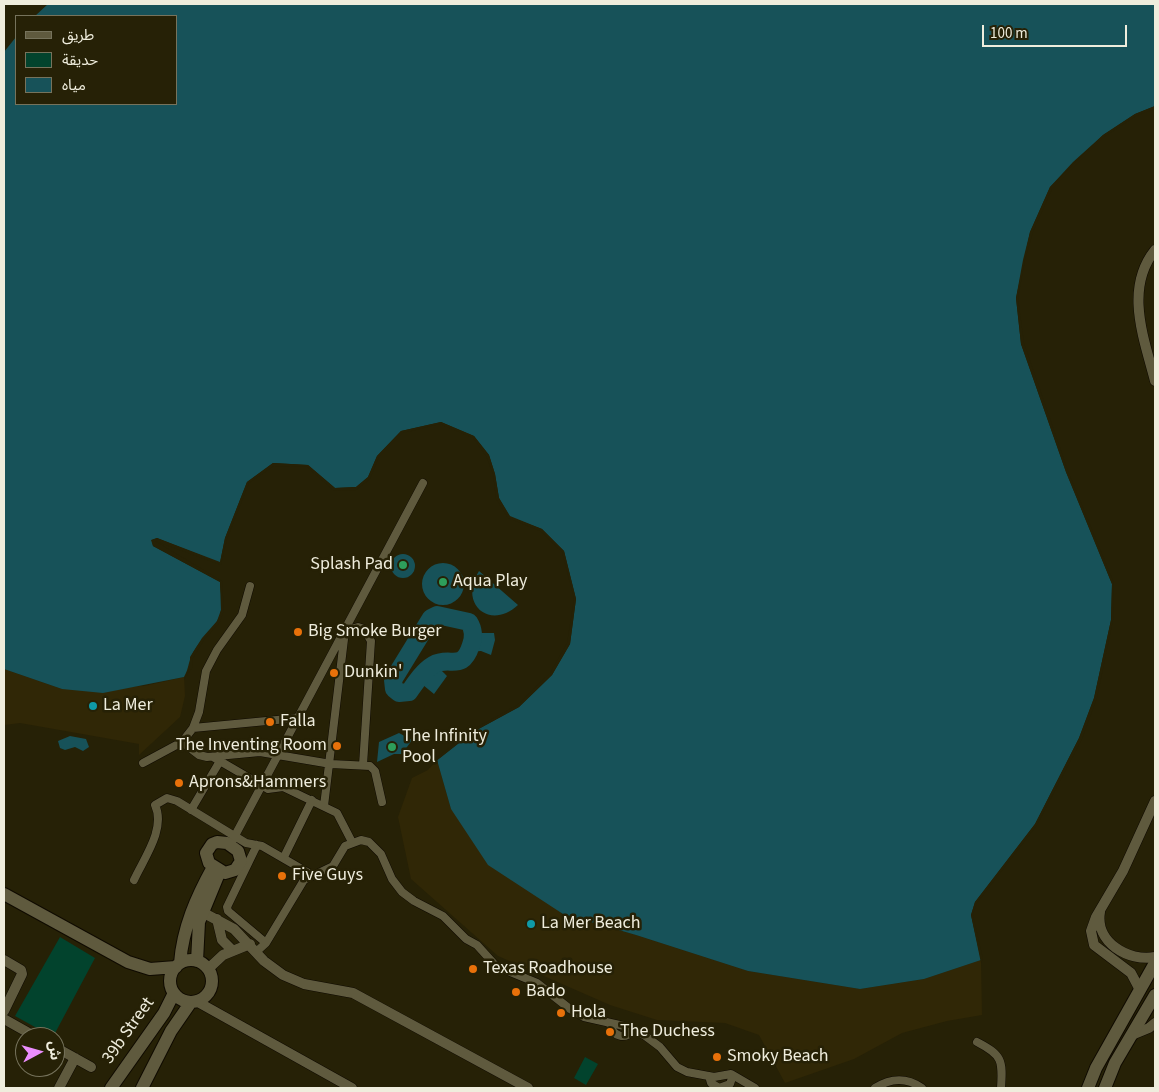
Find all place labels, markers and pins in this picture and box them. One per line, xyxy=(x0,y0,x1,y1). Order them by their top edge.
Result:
place label: Splash Pad xyxy=(310,554,393,576)
marker: Splash Pad xyxy=(397,559,409,571)
place label: Aqua Play xyxy=(453,571,527,593)
marker: Aqua Play xyxy=(437,576,449,588)
place label: Big Smoke Burger xyxy=(308,621,442,643)
marker: Big Smoke Burger xyxy=(292,626,304,638)
place label: Dunkin' xyxy=(344,662,402,684)
marker: Dunkin' xyxy=(328,667,340,679)
place label: La Mer xyxy=(103,695,153,717)
marker: La Mer xyxy=(87,700,99,712)
place label: Falla xyxy=(280,711,316,733)
marker: Falla xyxy=(264,716,276,728)
place label: The Infinity Pool xyxy=(402,726,487,769)
place label: The Inventing Room xyxy=(176,735,327,757)
marker: The Inventing Room xyxy=(331,740,343,752)
marker: The Infinity Pool xyxy=(386,741,398,753)
place label: Aprons&Hammers xyxy=(189,772,326,794)
marker: Aprons&Hammers xyxy=(173,777,185,789)
place label: Five Guys xyxy=(292,865,363,887)
marker: Five Guys xyxy=(276,870,288,882)
place label: La Mer Beach xyxy=(541,913,641,935)
marker: La Mer Beach xyxy=(525,918,537,930)
place label: Texas Roadhouse xyxy=(483,958,613,980)
marker: Texas Roadhouse xyxy=(467,963,479,975)
place label: Bado xyxy=(526,981,565,1003)
marker: Bado xyxy=(510,986,522,998)
place label: Hola xyxy=(571,1002,606,1024)
marker: Hola xyxy=(555,1007,567,1019)
place label: The Duchess xyxy=(620,1021,715,1043)
marker: The Duchess xyxy=(604,1026,616,1038)
place label: Smoky Beach xyxy=(727,1046,829,1068)
marker: Smoky Beach xyxy=(711,1051,723,1063)

